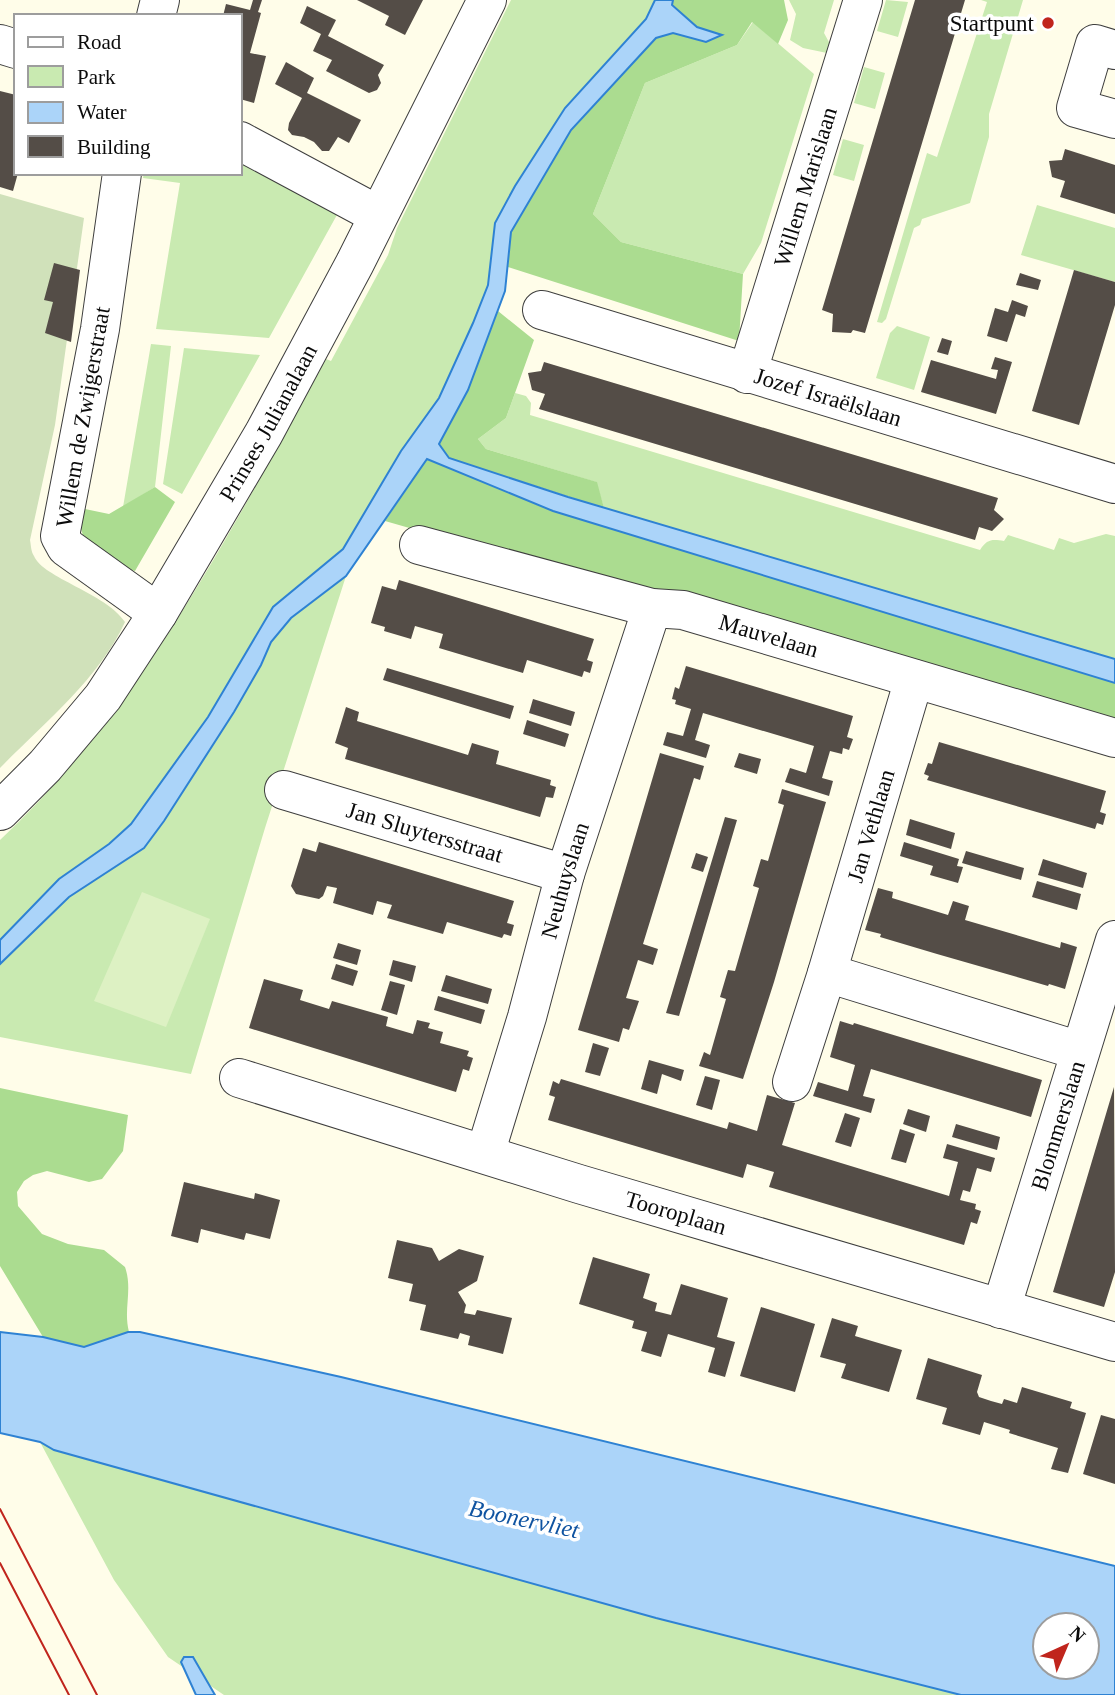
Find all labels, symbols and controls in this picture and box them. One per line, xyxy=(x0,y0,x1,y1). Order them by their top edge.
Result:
place label: Startpunt xyxy=(950,11,1035,36)
legend xyxy=(14,14,242,175)
marker: Startpunt xyxy=(1040,15,1056,31)
text: Road xyxy=(77,30,122,54)
text: Park xyxy=(77,65,116,89)
text: Water xyxy=(77,100,127,124)
street label: Willem Marislaan xyxy=(769,103,842,270)
text: Building xyxy=(77,135,151,159)
street label: Willem de Zwijgerstraat xyxy=(51,304,115,529)
street label: Prinses Julianalaan xyxy=(214,340,322,506)
street label: Jozef Israëlslaan xyxy=(751,363,905,431)
street label: Mauvelaan xyxy=(716,609,822,662)
street label: Jan Vethlaan xyxy=(842,766,899,885)
street label: Jan Sluytersstraat xyxy=(344,797,506,867)
street label: Neuhuyslaan xyxy=(536,818,594,941)
street label: Blommerslaan xyxy=(1026,1057,1090,1193)
street label: Tooroplaan xyxy=(622,1186,730,1239)
water label: Boonervliet xyxy=(467,1495,583,1544)
north arrow xyxy=(1031,1611,1101,1681)
text: N xyxy=(1065,1622,1090,1647)

